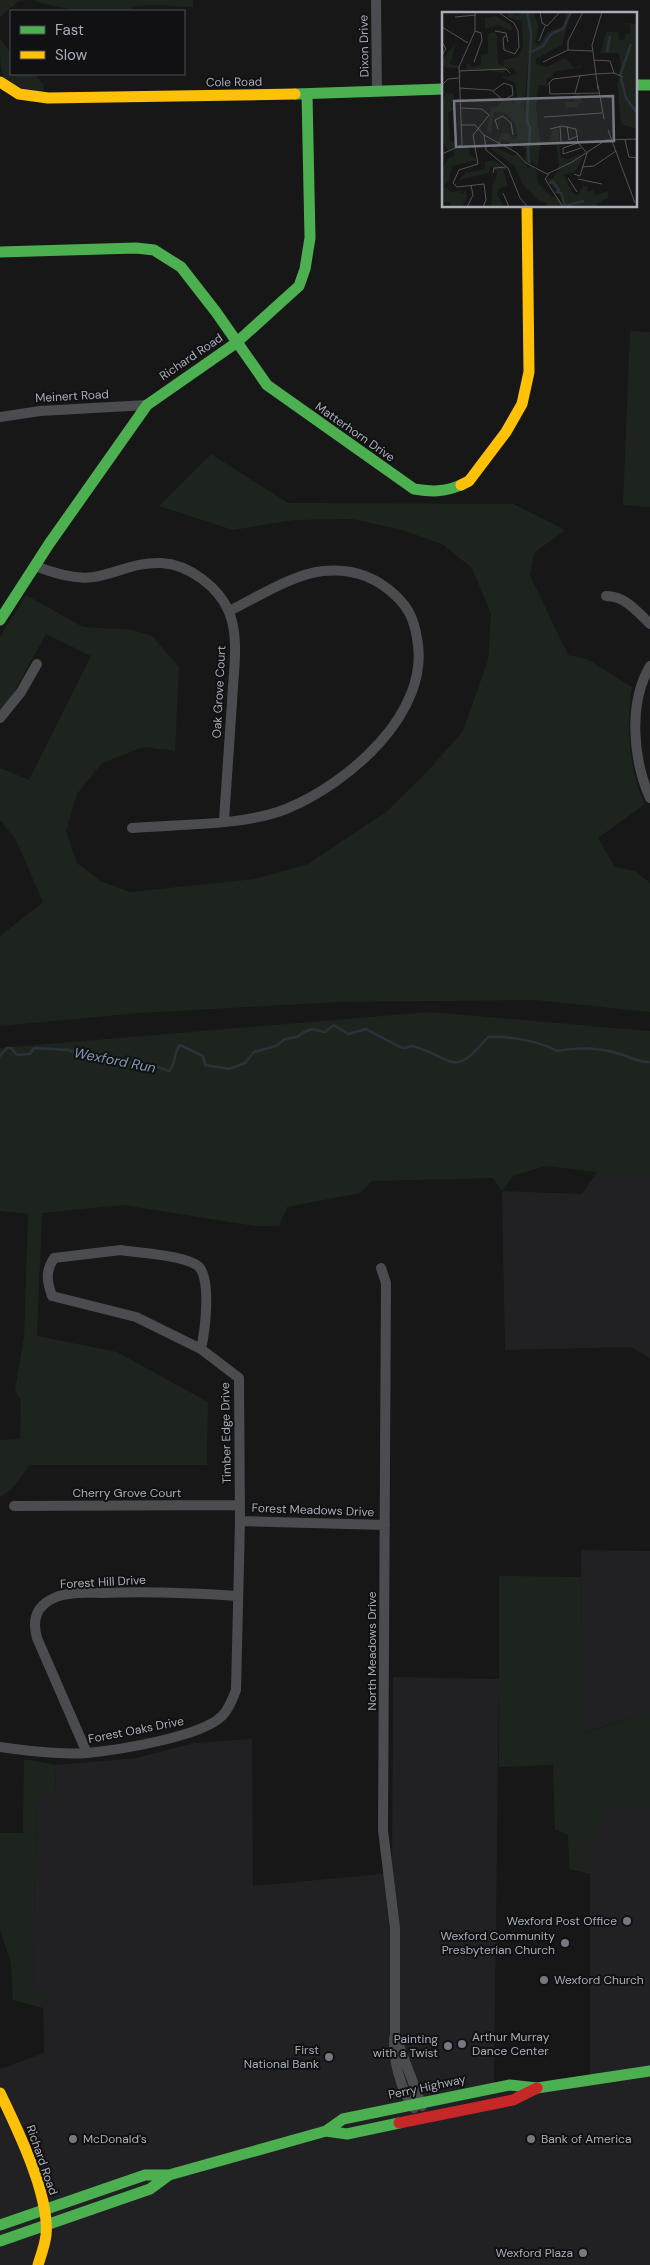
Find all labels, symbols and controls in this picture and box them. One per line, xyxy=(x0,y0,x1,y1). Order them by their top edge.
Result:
legend xyxy=(10,10,185,75)
inset map xyxy=(442,12,638,208)
street label: Dixon Drive xyxy=(355,14,373,77)
text: Fast xyxy=(55,20,84,40)
text: Slow xyxy=(55,45,88,65)
street label: Cole Road xyxy=(206,74,262,90)
street label: Richard Road xyxy=(156,330,226,384)
street label: Meinert Road xyxy=(35,386,109,406)
street label: Matterhorn Drive xyxy=(312,399,398,466)
street label: Oak Grove Court xyxy=(209,645,229,739)
water label: Wexford Run xyxy=(73,1043,157,1077)
street label: Timber Edge Drive xyxy=(217,1382,235,1484)
street label: Cherry Grove Court xyxy=(73,1485,182,1501)
street label: Forest Meadows Drive xyxy=(251,1500,375,1520)
street label: Forest Hill Drive xyxy=(60,1572,147,1592)
street label: North Meadows Drive xyxy=(364,1591,380,1711)
street label: Forest Oaks Drive xyxy=(87,1713,185,1747)
place label: Wexford Post Office xyxy=(506,1913,617,1929)
marker: Wexford Post Office xyxy=(621,1915,633,1927)
place label: Wexford Community Presbyterian Church xyxy=(440,1928,555,1958)
marker: Wexford Community Presbyterian Church xyxy=(559,1937,571,1949)
place label: Wexford Church xyxy=(554,1972,644,1988)
marker: Wexford Church xyxy=(538,1974,550,1986)
place label: Arthur Murray Dance Center xyxy=(472,2029,550,2059)
place label: Painting with a Twist xyxy=(373,2031,438,2061)
marker: Arthur Murray Dance Center xyxy=(456,2038,468,2050)
marker: Painting with a Twist xyxy=(442,2040,454,2052)
place label: First National Bank xyxy=(244,2042,319,2072)
marker: First National Bank xyxy=(323,2051,335,2063)
street label: Perry Highway xyxy=(387,2071,468,2103)
street label: Richard Road xyxy=(23,2123,61,2197)
place label: McDonald's xyxy=(83,2131,147,2147)
place label: Bank of America xyxy=(541,2131,631,2147)
marker: McDonald's xyxy=(67,2133,79,2145)
marker: Bank of America xyxy=(525,2133,537,2145)
place label: Wexford Plaza xyxy=(495,2245,573,2261)
marker: Wexford Plaza xyxy=(577,2247,589,2259)

